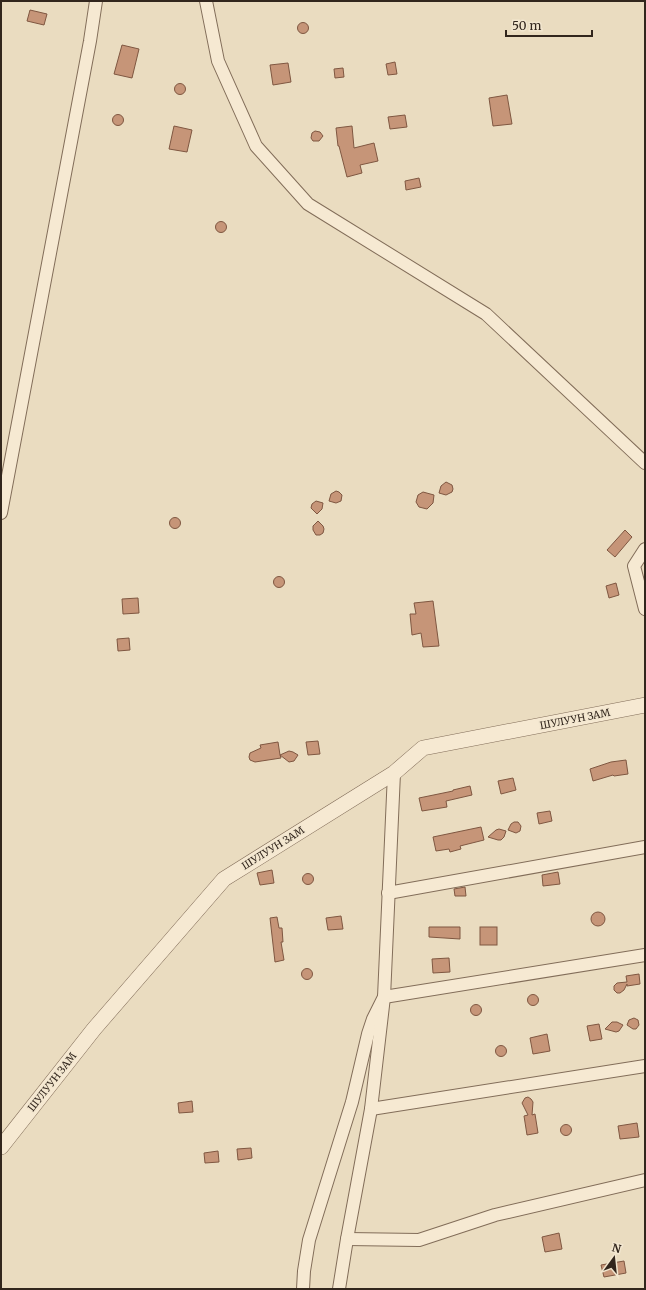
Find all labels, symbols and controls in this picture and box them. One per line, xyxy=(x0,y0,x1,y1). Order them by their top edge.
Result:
scale bar xyxy=(506,12,592,38)
text: 50 m xyxy=(512,18,541,33)
street label: ШУЛУУН ЗАМ xyxy=(539,706,611,732)
street label: ШУЛУУН ЗАМ xyxy=(239,824,307,872)
street label: ШУЛУУН ЗАМ xyxy=(25,1050,79,1114)
north arrow xyxy=(594,1238,634,1278)
text: N xyxy=(611,1240,623,1256)

